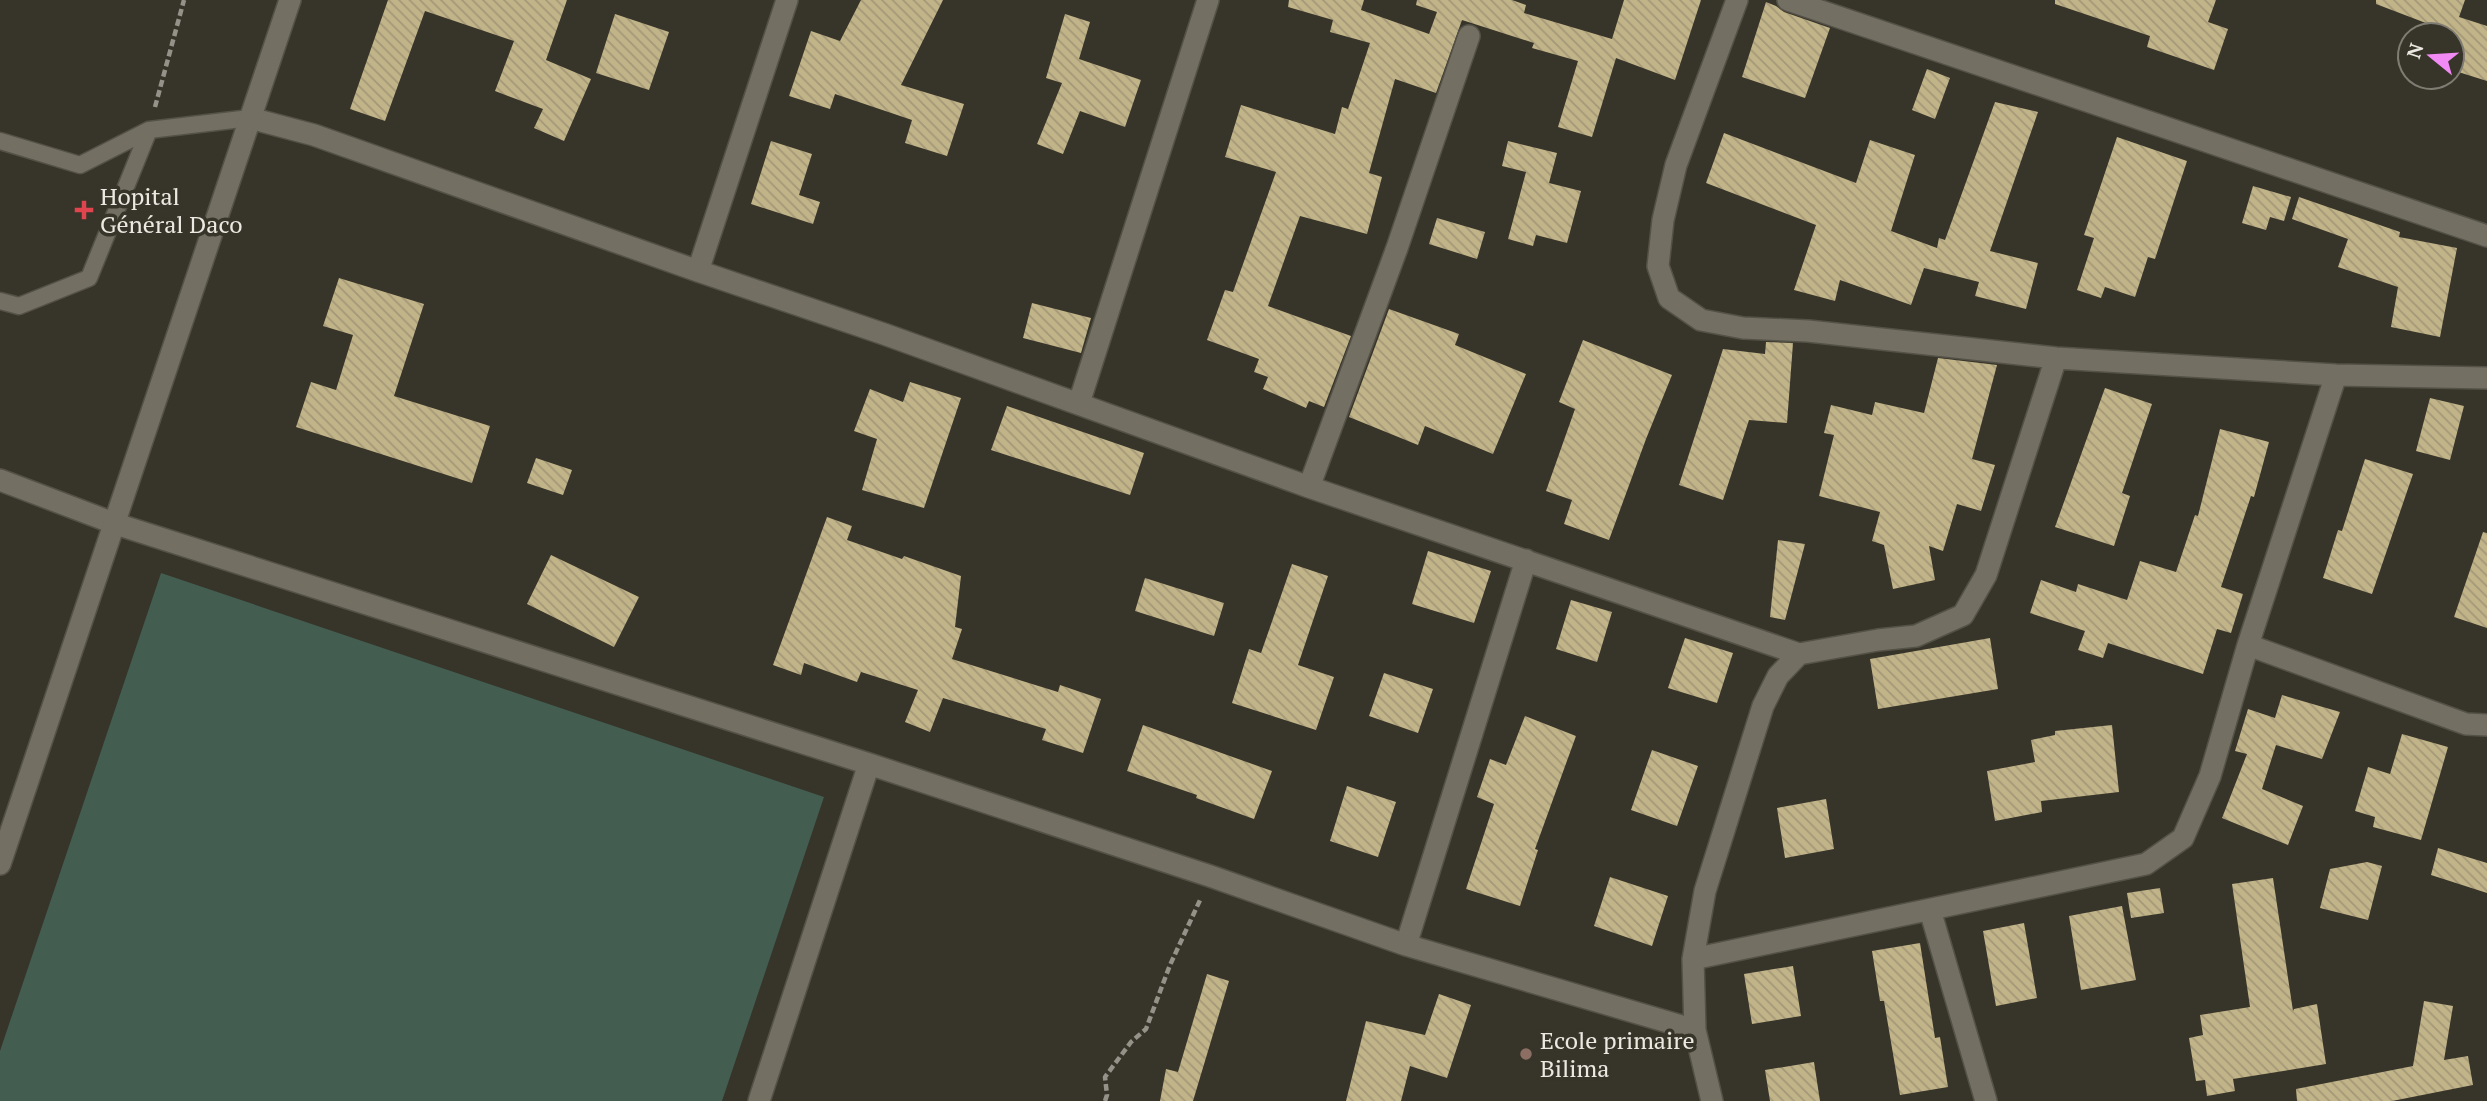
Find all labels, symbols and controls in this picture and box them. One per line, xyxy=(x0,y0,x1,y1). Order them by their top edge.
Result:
north arrow xyxy=(2396,21,2466,91)
text: N xyxy=(2400,39,2429,61)
place label: Hopital Général Daco xyxy=(100,180,242,240)
marker: Hopital Général Daco xyxy=(74,200,94,220)
place label: Ecole primaire Bilima xyxy=(1540,1024,1695,1084)
marker: Ecole primaire Bilima xyxy=(1518,1046,1534,1062)

